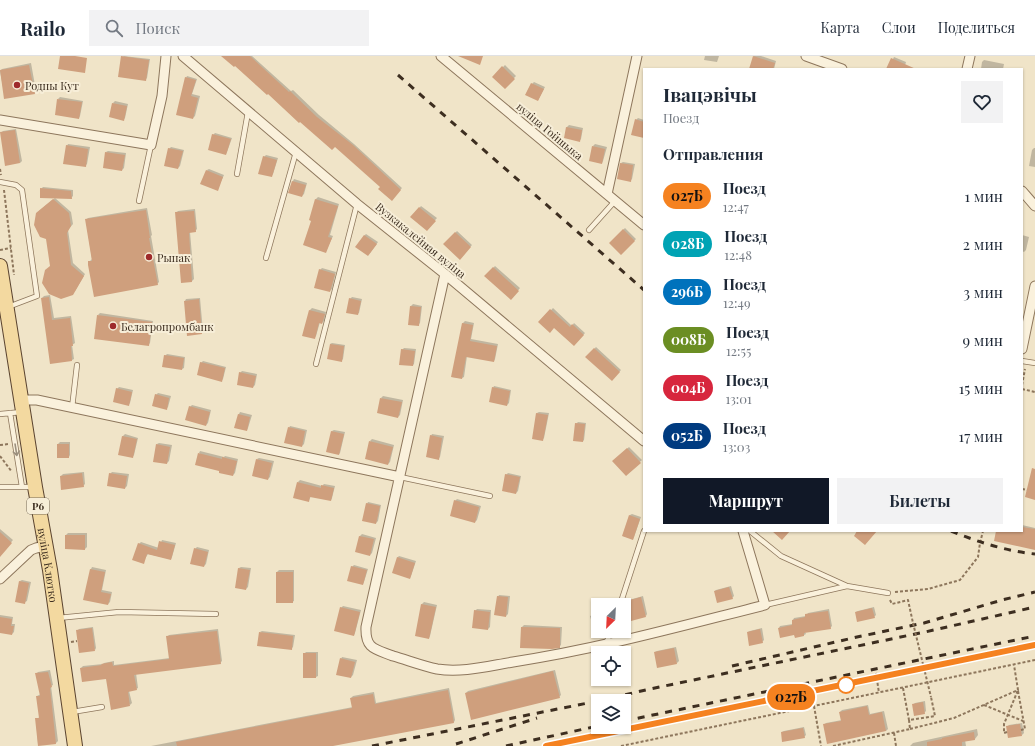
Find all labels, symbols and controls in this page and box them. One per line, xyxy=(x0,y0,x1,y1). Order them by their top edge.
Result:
search box xyxy=(89,10,369,46)
text: Railo xyxy=(20,15,65,41)
icon: search xyxy=(103,17,125,39)
text: Поиск xyxy=(135,18,180,38)
text: Карта xyxy=(820,18,860,37)
text: Слои xyxy=(882,18,916,37)
text: Поделиться xyxy=(938,18,1015,37)
place label: Родны Кут xyxy=(25,78,79,93)
marker: Родны Кут xyxy=(12,80,22,90)
text: Івацэвічы xyxy=(663,81,757,107)
button: heart xyxy=(961,81,1003,123)
street label: вуліца Гойшыка xyxy=(514,99,587,164)
text: Поезд xyxy=(663,109,699,126)
text: Отправления xyxy=(663,144,763,164)
text: Поезд xyxy=(723,178,766,198)
text: 027Б xyxy=(671,186,703,205)
text: 1 мин xyxy=(965,186,1003,206)
text: 12:47 xyxy=(723,198,749,215)
street label: Вузкакалейная вуліца xyxy=(373,199,470,282)
text: Поезд xyxy=(724,226,767,246)
text: 028Б xyxy=(671,234,704,253)
text: 2 мин xyxy=(963,234,1003,254)
text: 12:48 xyxy=(724,246,752,263)
place label: Рынак xyxy=(157,250,191,265)
marker: Рынак xyxy=(144,252,154,262)
text: Поезд xyxy=(723,274,766,294)
text: 296Б xyxy=(671,282,703,301)
text: 3 мин xyxy=(963,282,1003,302)
text: 12:49 xyxy=(723,294,751,311)
place label: Белагропромбанк xyxy=(121,319,214,334)
marker: Белагропромбанк xyxy=(108,321,118,331)
text: Поезд xyxy=(726,322,769,342)
text: 008Б xyxy=(671,330,706,349)
text: 9 мин xyxy=(962,330,1003,350)
text: 12:55 xyxy=(726,342,751,359)
text: Поезд xyxy=(725,370,768,390)
text: 004Б xyxy=(671,378,705,397)
text: 15 мин xyxy=(959,378,1003,398)
text: 13:01 xyxy=(725,390,752,407)
text: Поезд xyxy=(723,418,766,438)
text: 052Б xyxy=(671,426,703,445)
text: 17 мин xyxy=(959,426,1003,446)
text: 13:03 xyxy=(723,438,750,455)
one-way arrow xyxy=(12,443,20,456)
button: Маршрут xyxy=(663,478,829,524)
button: Билеты xyxy=(837,478,1003,524)
road number: Р6 xyxy=(27,498,49,514)
street label: вуліца Клютко xyxy=(35,527,62,603)
north arrow xyxy=(591,598,631,638)
map controls xyxy=(591,598,631,734)
button: locate xyxy=(591,646,631,686)
unlabelled marker xyxy=(837,676,855,694)
line badge: 027Б xyxy=(763,684,819,710)
text: 027Б xyxy=(775,687,807,706)
button: layers xyxy=(591,694,631,734)

